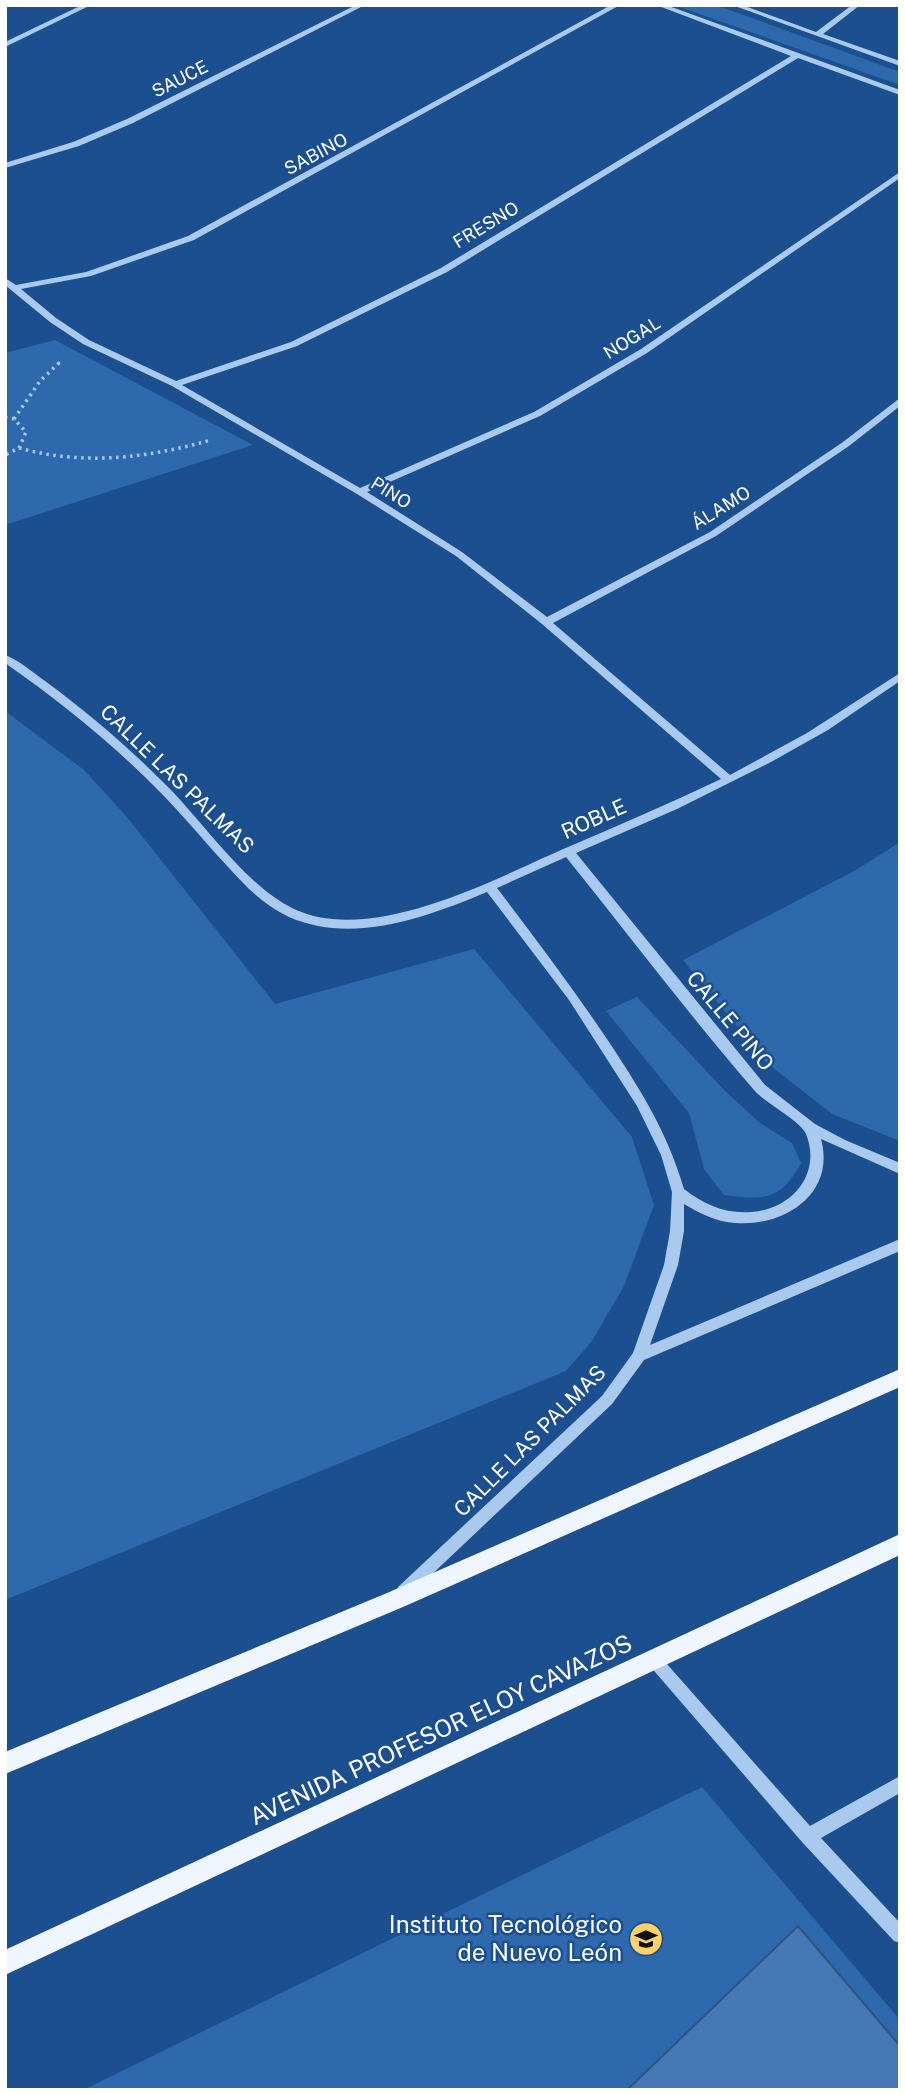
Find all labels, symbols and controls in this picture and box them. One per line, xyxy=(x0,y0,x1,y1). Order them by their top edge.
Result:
street label: SAUCE xyxy=(148,56,211,102)
street label: SABINO xyxy=(281,128,351,179)
street label: FRESNO xyxy=(449,197,522,252)
street label: NOGAL xyxy=(599,312,664,363)
street label: PINO xyxy=(367,472,415,513)
street label: ÁLAMO xyxy=(687,480,754,534)
street label: CALLE LAS PALMAS xyxy=(95,699,259,859)
street label: ROBLE xyxy=(557,793,630,844)
street label: CALLE PINO xyxy=(682,966,779,1075)
street label: CALLE LAS PALMAS xyxy=(449,1360,611,1522)
street label: AVENIDA PROFESOR ELOY CAVAZOS xyxy=(245,1628,636,1830)
place label: Instituto Tecnológico de Nuevo León xyxy=(389,1910,622,1966)
school or university icon: Instituto Tecnológico de Nuevo León xyxy=(627,1920,665,1958)

